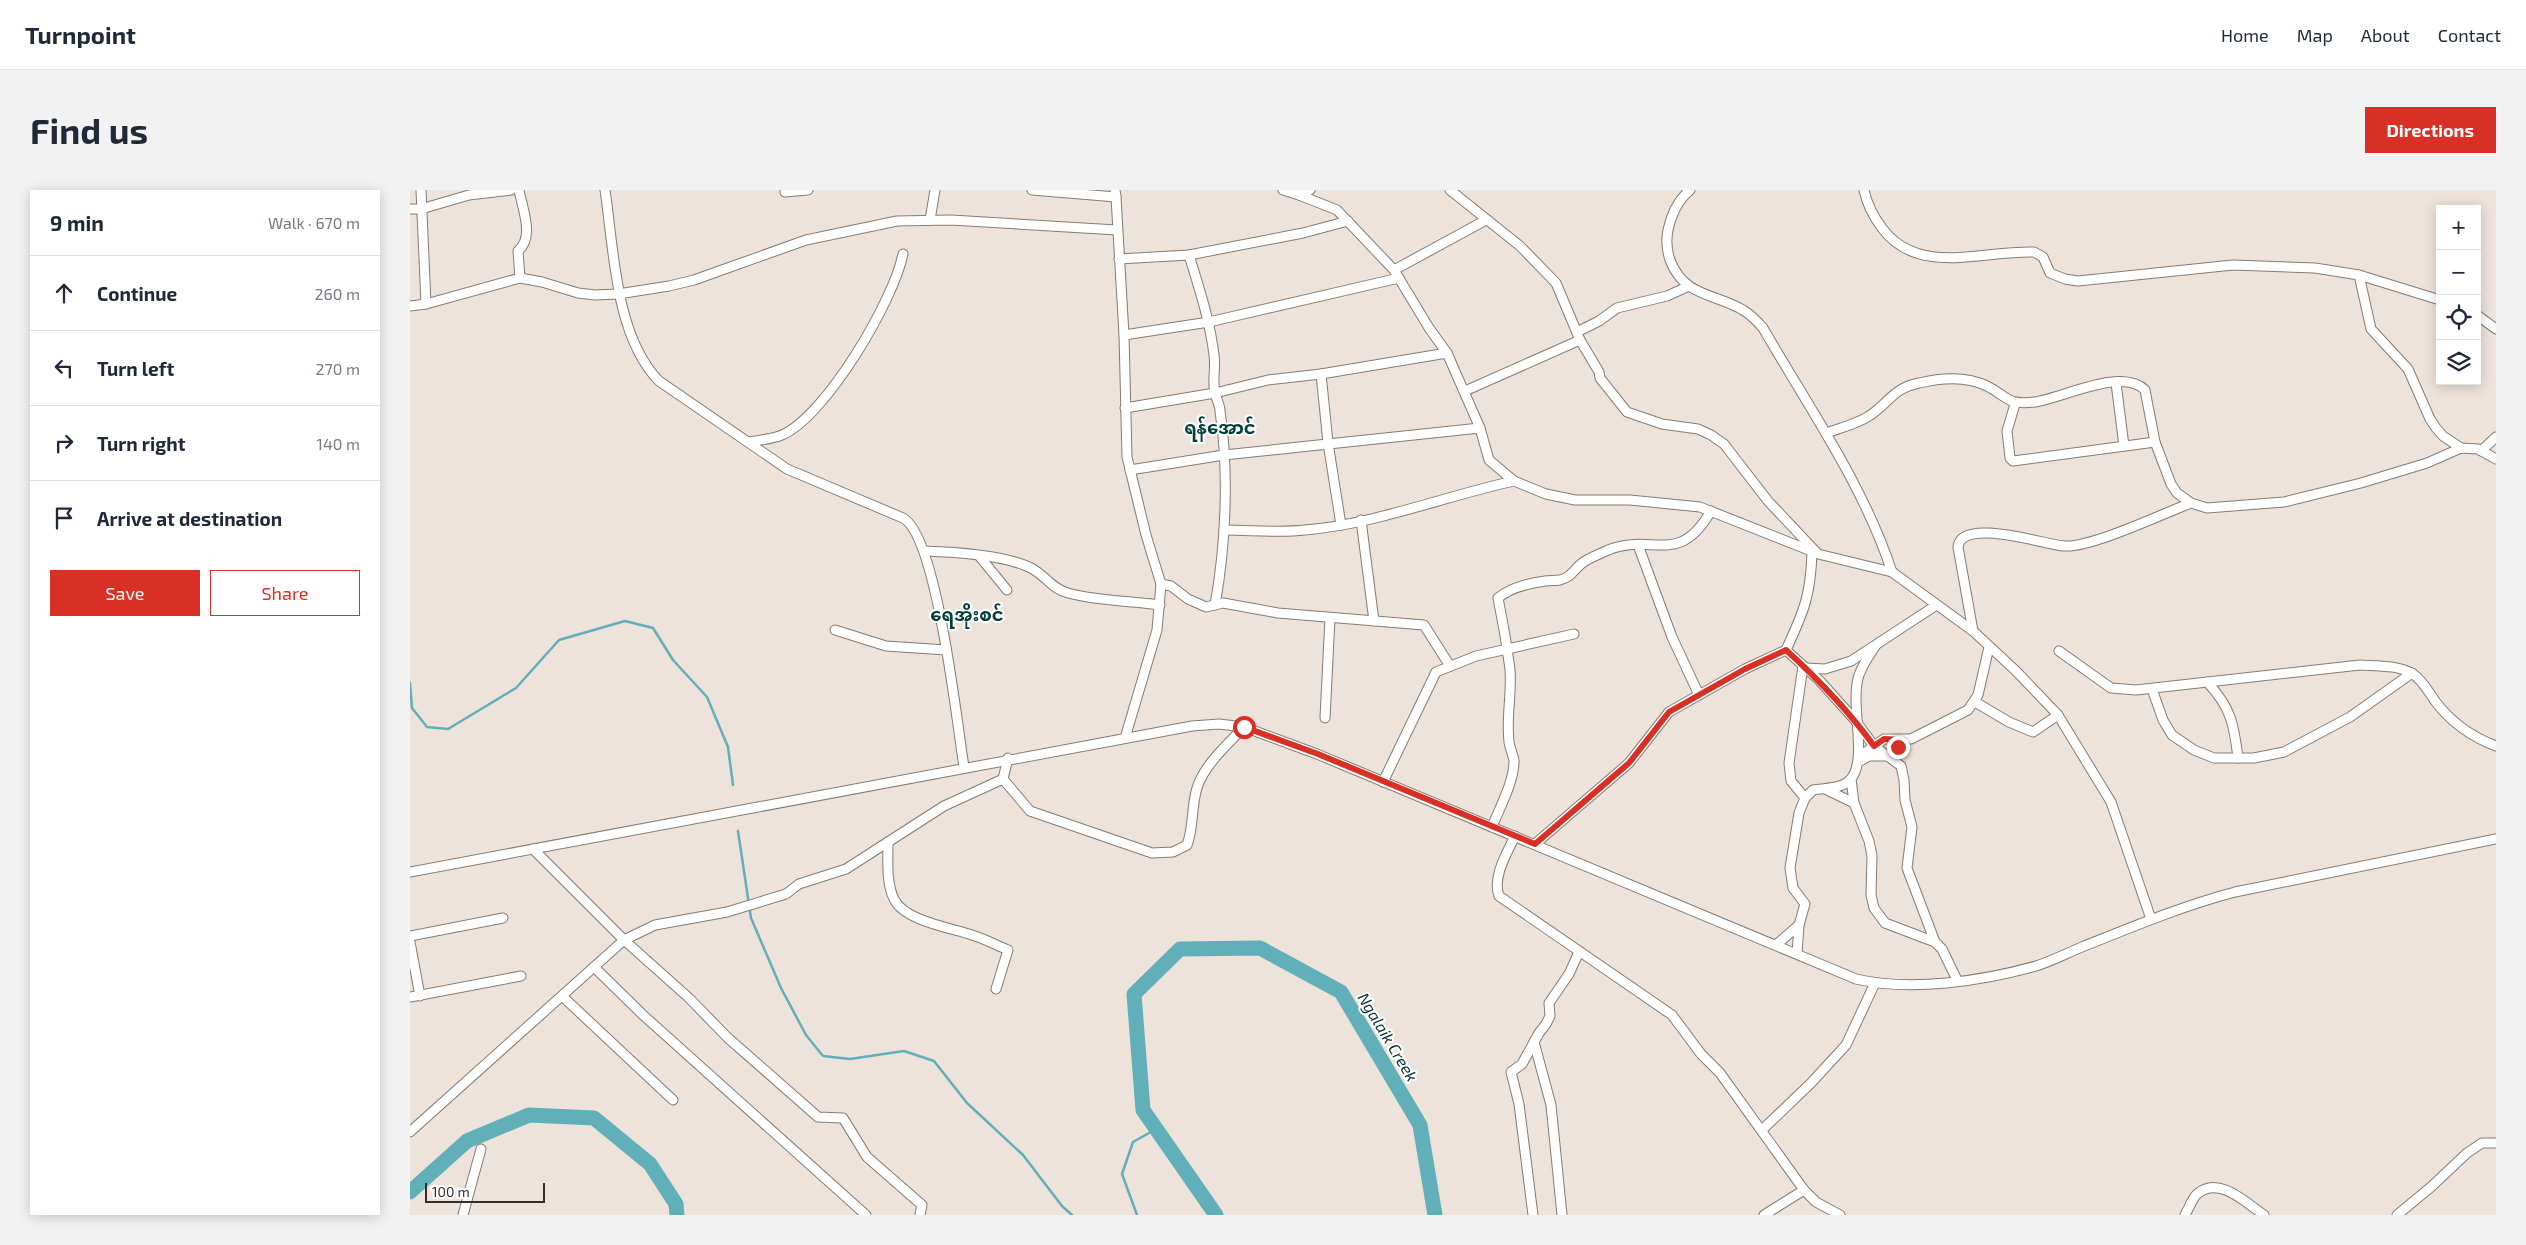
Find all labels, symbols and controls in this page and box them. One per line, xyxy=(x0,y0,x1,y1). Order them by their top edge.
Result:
text: Turnpoint xyxy=(25,20,136,49)
text: Home xyxy=(2221,24,2269,46)
text: Map xyxy=(2297,24,2333,46)
text: About xyxy=(2361,24,2410,46)
text: Contact xyxy=(2438,24,2501,46)
button: Directions xyxy=(2365,107,2496,153)
text: Find us xyxy=(30,109,148,151)
map controls xyxy=(2436,205,2481,385)
button: + xyxy=(2436,205,2481,250)
text: 9 min xyxy=(50,210,104,235)
text: Walk · 670 m xyxy=(268,213,360,232)
button: − xyxy=(2436,250,2481,295)
icon: ahead xyxy=(50,279,78,307)
text: Continue xyxy=(97,282,177,305)
text: 260 m xyxy=(315,284,360,303)
button: locate xyxy=(2436,295,2481,340)
button: layers xyxy=(2436,340,2481,385)
icon: left xyxy=(50,354,78,382)
text: Turn left xyxy=(97,357,174,380)
text: 270 m xyxy=(316,359,360,378)
district label: ရန်အောင် xyxy=(1184,416,1256,442)
icon: right xyxy=(50,429,78,457)
text: Turn right xyxy=(97,432,185,455)
text: 140 m xyxy=(317,434,360,453)
icon: arrive xyxy=(50,504,78,532)
text: Arrive at destination xyxy=(97,507,282,530)
button: Save xyxy=(50,570,200,616)
button: Share xyxy=(210,570,360,616)
district label: ရေအိုးစင် xyxy=(930,603,1004,629)
route start xyxy=(1233,716,1256,739)
route end xyxy=(1887,736,1910,759)
water label: Ngalaik Creek xyxy=(1355,989,1422,1085)
scale bar xyxy=(425,1180,545,1203)
text: 100 m xyxy=(432,1183,470,1200)

